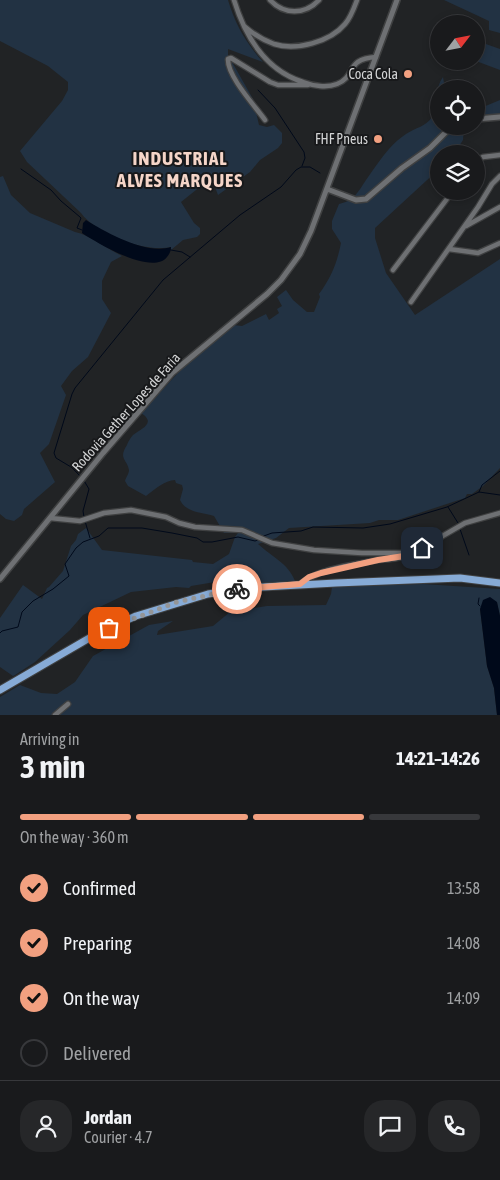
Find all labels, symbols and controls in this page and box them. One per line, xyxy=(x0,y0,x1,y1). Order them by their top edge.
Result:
north arrow xyxy=(430,15,485,70)
map controls xyxy=(430,15,485,200)
place label: Coca Cola xyxy=(348,66,398,82)
marker: Coca Cola xyxy=(402,68,414,80)
button: locate xyxy=(430,80,485,135)
place label: FHF Pneus xyxy=(315,131,368,147)
marker: FHF Pneus xyxy=(372,133,384,145)
button: layers xyxy=(430,145,485,200)
district label: INDUSTRIAL ALVES MARQUES xyxy=(116,147,243,191)
street label: Rodovia Gether Lopes de Faria xyxy=(69,350,183,474)
pin xyxy=(401,527,443,569)
icon: home xyxy=(408,534,436,562)
courier xyxy=(212,564,262,614)
icon: bike xyxy=(223,575,251,603)
pin xyxy=(88,607,130,649)
icon: bag xyxy=(95,614,123,642)
text: Arriving in xyxy=(20,730,80,748)
text: 14:21–14:26 xyxy=(396,747,480,769)
text: 3 min xyxy=(20,748,85,785)
text: On the way · 360 m xyxy=(20,828,129,846)
icon: check xyxy=(20,874,48,902)
text: Confirmed xyxy=(63,877,136,899)
text: 13:58 xyxy=(447,879,480,897)
icon: check xyxy=(20,929,48,957)
text: Preparing xyxy=(63,932,132,954)
text: 14:08 xyxy=(447,934,480,952)
icon: check xyxy=(20,984,48,1012)
text: On the way xyxy=(63,987,140,1009)
text: 14:09 xyxy=(447,989,480,1007)
text: Delivered xyxy=(63,1042,131,1064)
button: person xyxy=(20,1100,72,1152)
button: chat xyxy=(364,1100,416,1152)
button: phone xyxy=(428,1100,480,1152)
text: Jordan xyxy=(84,1106,132,1128)
text: Courier · 4.7 xyxy=(84,1128,153,1146)

